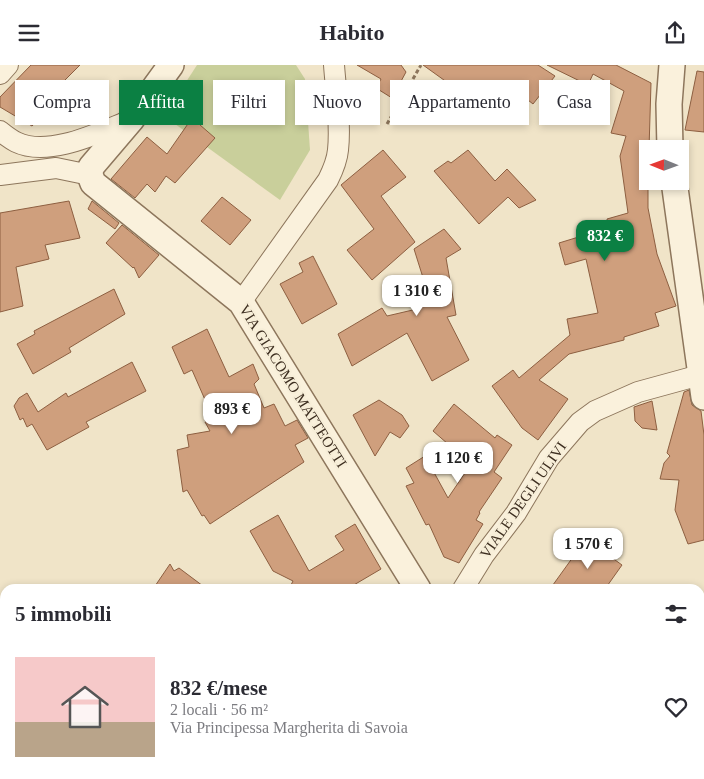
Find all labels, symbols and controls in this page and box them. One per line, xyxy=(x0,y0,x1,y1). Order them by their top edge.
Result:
icon: menu xyxy=(15,19,43,47)
icon: share xyxy=(661,19,689,47)
text: Habito xyxy=(320,20,384,45)
chip: Compra xyxy=(15,80,109,125)
chip: Affitta xyxy=(119,80,203,125)
chip: Filtri xyxy=(213,80,285,125)
chip: Nuovo xyxy=(295,80,380,125)
chip: Appartamento xyxy=(390,80,529,125)
chip: Casa xyxy=(539,80,610,125)
north arrow xyxy=(639,140,689,190)
map controls xyxy=(639,140,689,190)
pin: 832 € xyxy=(570,219,640,262)
text: 832 € xyxy=(587,227,623,244)
pin: 1 310 € xyxy=(371,275,463,317)
text: 1 310 € xyxy=(393,282,441,299)
street label: VIA GIACOMO MATTEOTTI xyxy=(236,302,350,470)
pin: 893 € xyxy=(197,393,267,435)
text: 893 € xyxy=(214,400,250,417)
street label: VIALE DEGLI ULIVI xyxy=(477,439,569,561)
pin: 1 120 € xyxy=(412,441,504,484)
text: 1 120 € xyxy=(434,449,482,466)
pin: 1 570 € xyxy=(542,527,634,570)
text: 1 570 € xyxy=(564,535,612,552)
icon: filters xyxy=(662,600,690,628)
text: 5 immobili xyxy=(15,602,111,626)
text: 832 €/mese xyxy=(170,676,267,700)
icon: home xyxy=(55,677,115,737)
icon: heart xyxy=(662,693,690,721)
text: 2 locali · 56 m² xyxy=(170,701,268,718)
text: Via Principessa Margherita di Savoia xyxy=(170,719,408,736)

